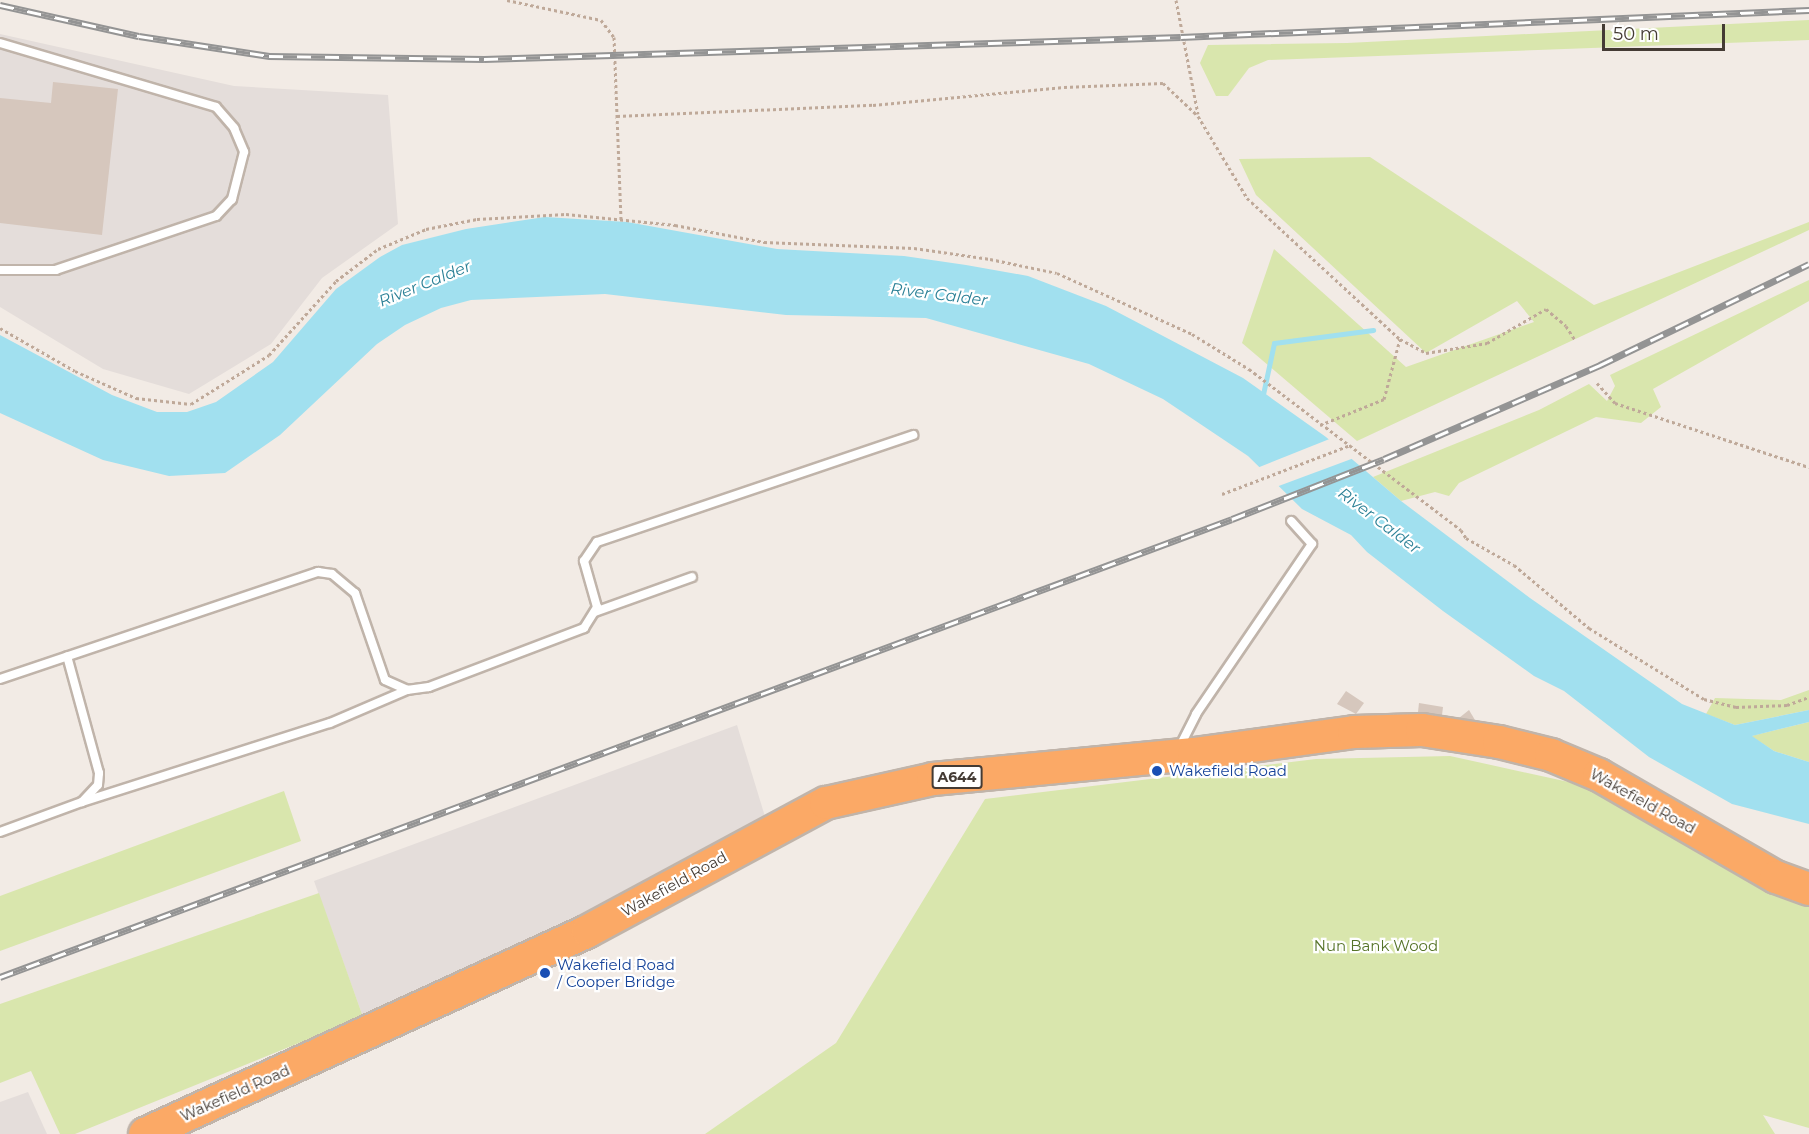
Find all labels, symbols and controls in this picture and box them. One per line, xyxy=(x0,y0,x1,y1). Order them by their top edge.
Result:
scale bar xyxy=(1605,12,1728,50)
text: 50 m xyxy=(1613,23,1659,45)
water label: River Calder xyxy=(376,257,474,311)
water label: River Calder xyxy=(889,280,989,310)
water label: River Calder xyxy=(1334,484,1424,558)
place label: Wakefield Road xyxy=(1169,762,1287,780)
marker: Wakefield Road xyxy=(1150,764,1164,778)
street label: Wakefield Road xyxy=(1587,765,1699,837)
road number: A644 xyxy=(932,766,982,788)
street label: Wakefield Road xyxy=(618,848,730,920)
park label: Nun Bank Wood xyxy=(1314,937,1438,955)
place label: Wakefield Road / Cooper Bridge xyxy=(557,955,675,990)
marker: Wakefield Road / Cooper Bridge xyxy=(538,966,552,980)
street label: Wakefield Road xyxy=(177,1061,293,1125)

